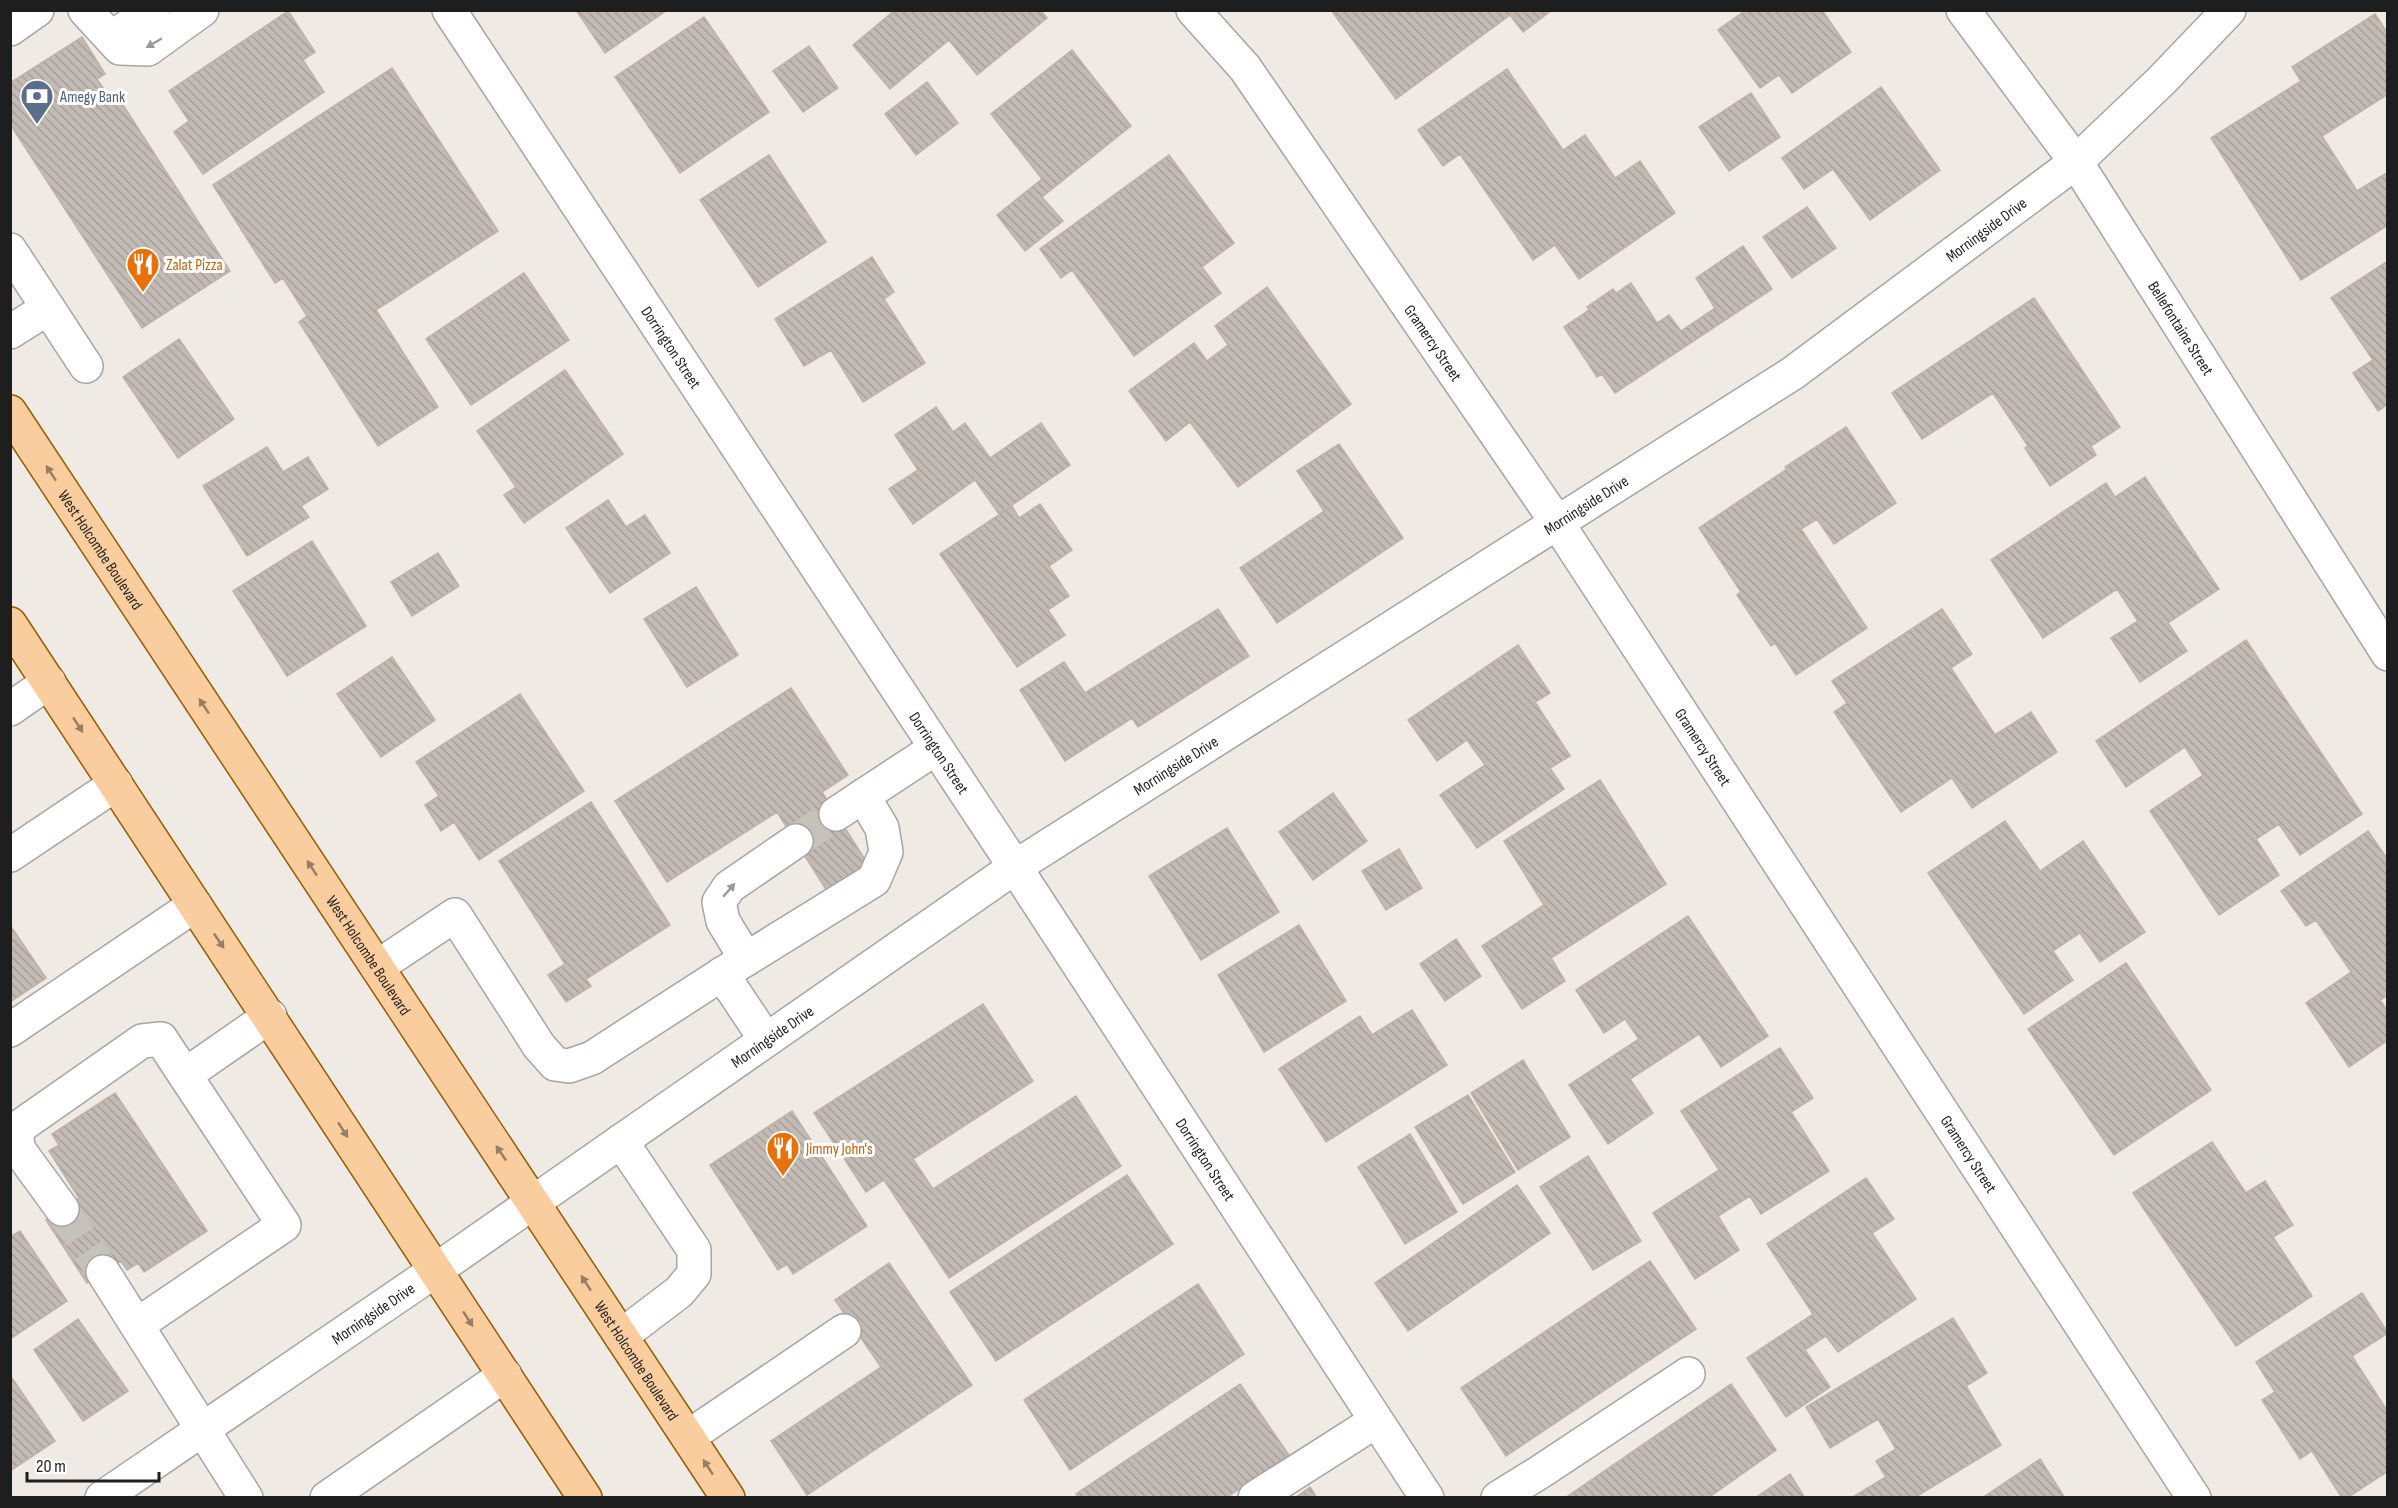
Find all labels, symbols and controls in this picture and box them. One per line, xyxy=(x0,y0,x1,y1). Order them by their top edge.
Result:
one-way arrow xyxy=(146,38,162,49)
bank icon: Amegy Bank xyxy=(19,78,55,125)
place label: Amegy Bank xyxy=(59,88,125,107)
street label: Morningside Drive xyxy=(1943,194,2031,267)
restaurant icon: Zalat Pizza xyxy=(125,246,161,293)
place label: Zalat Pizza xyxy=(166,256,223,275)
street label: Bellefontaine Street xyxy=(2143,278,2217,379)
street label: Gramercy Street xyxy=(1399,302,1465,385)
street label: Dorrington Street xyxy=(636,303,704,393)
one-way arrow xyxy=(45,465,56,481)
street label: Morningside Drive xyxy=(1541,472,1632,540)
street label: West Holcombe Boulevard xyxy=(53,487,146,614)
one-way arrow xyxy=(199,697,210,714)
street label: Gramercy Street xyxy=(1670,705,1734,790)
street label: Dorrington Street xyxy=(904,709,972,798)
one-way arrow xyxy=(72,717,83,734)
street label: Morningside Drive xyxy=(1131,733,1222,800)
one-way arrow xyxy=(306,861,318,877)
one-way arrow xyxy=(722,883,735,898)
street label: West Holcombe Boulevard xyxy=(321,893,414,1019)
one-way arrow xyxy=(214,933,225,949)
street label: Morningside Drive xyxy=(728,1002,818,1073)
street label: Gramercy Street xyxy=(1936,1112,2000,1197)
street label: Dorrington Street xyxy=(1171,1115,1238,1205)
one-way arrow xyxy=(338,1121,349,1138)
restaurant icon: Jimmy John's xyxy=(765,1130,801,1177)
place label: Jimmy John's xyxy=(805,1140,873,1159)
one-way arrow xyxy=(495,1146,507,1162)
one-way arrow xyxy=(581,1275,592,1291)
street label: Morningside Drive xyxy=(329,1279,419,1349)
street label: West Holcombe Boulevard xyxy=(589,1298,682,1425)
one-way arrow xyxy=(462,1311,473,1327)
scale bar xyxy=(27,1445,159,1483)
text: 20 m xyxy=(36,1456,66,1477)
one-way arrow xyxy=(703,1459,714,1476)

